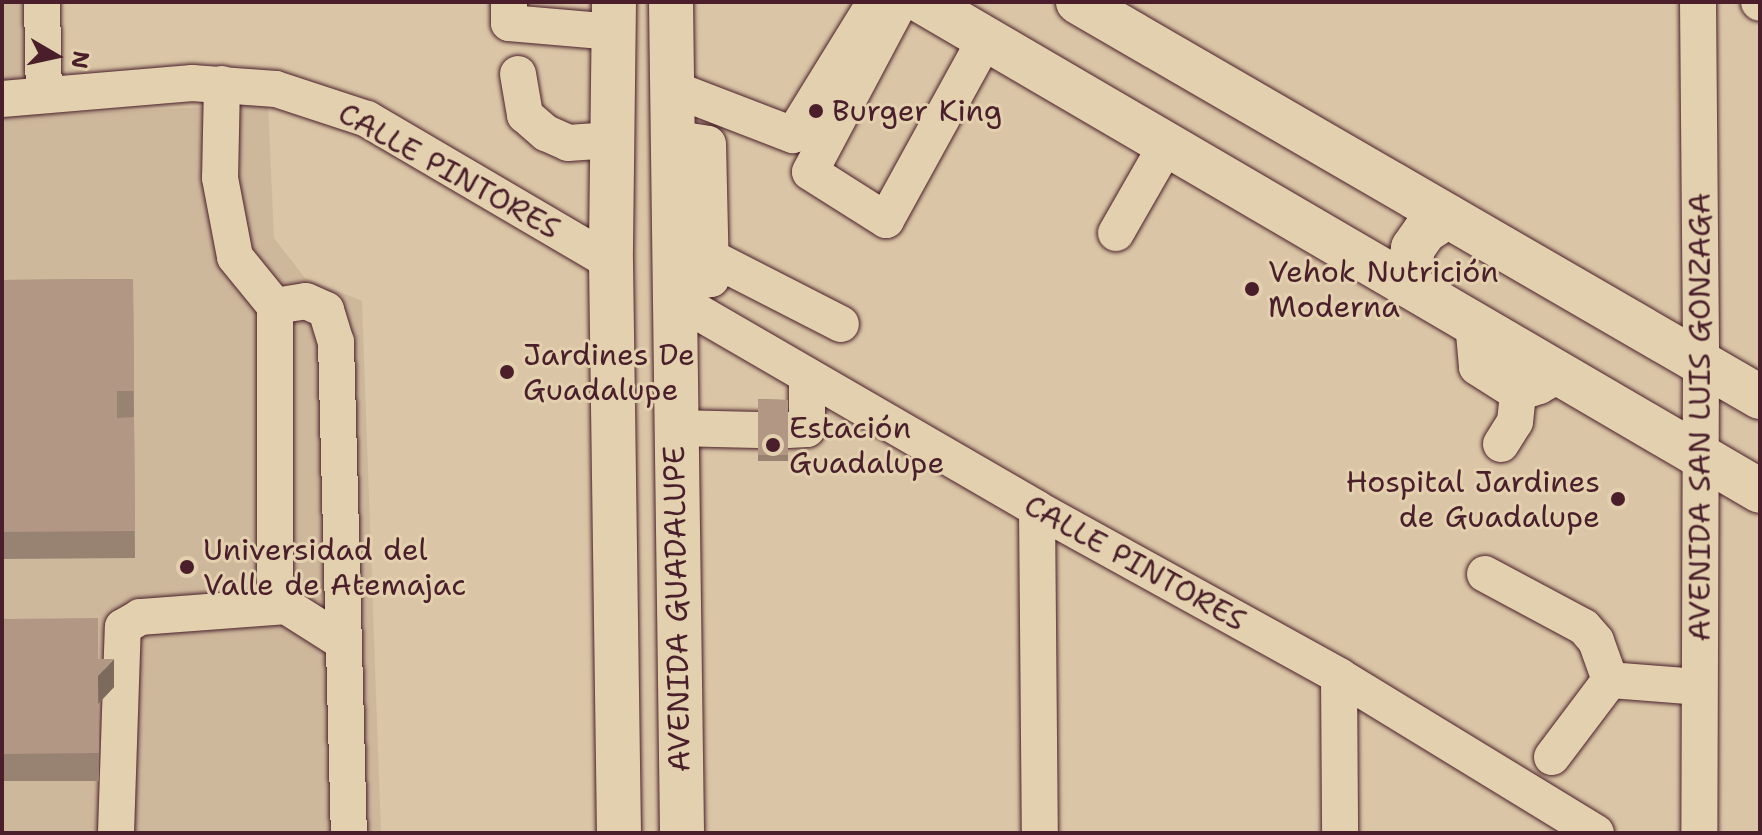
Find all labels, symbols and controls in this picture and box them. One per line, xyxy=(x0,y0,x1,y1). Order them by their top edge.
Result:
north arrow xyxy=(16,16,96,96)
text: N xyxy=(65,49,96,71)
place label: Burger King xyxy=(832,93,1002,129)
street label: CALLE PINTORES xyxy=(332,95,566,247)
marker: Burger King xyxy=(807,102,825,120)
street label: AVENIDA SAN LUIS GONZAGA xyxy=(1682,192,1718,642)
place label: Vehok Nutrición Moderna xyxy=(1268,254,1499,324)
marker: Vehok Nutrición Moderna xyxy=(1243,280,1261,298)
place label: Jardines De Guadalupe xyxy=(523,337,695,408)
marker: Jardines De Guadalupe xyxy=(498,363,516,381)
place label: Estación Guadalupe xyxy=(789,410,944,480)
marker: Estación Guadalupe xyxy=(764,436,782,454)
street label: AVENIDA GUADALUPE xyxy=(656,445,698,773)
place label: Hospital Jardines de Guadalupe xyxy=(1346,464,1600,534)
street label: CALLE PINTORES xyxy=(1018,487,1252,639)
marker: Hospital Jardines de Guadalupe xyxy=(1607,488,1629,510)
place label: Universidad del Valle de Atemajac xyxy=(203,532,466,602)
marker: Universidad del Valle de Atemajac xyxy=(178,558,196,576)

